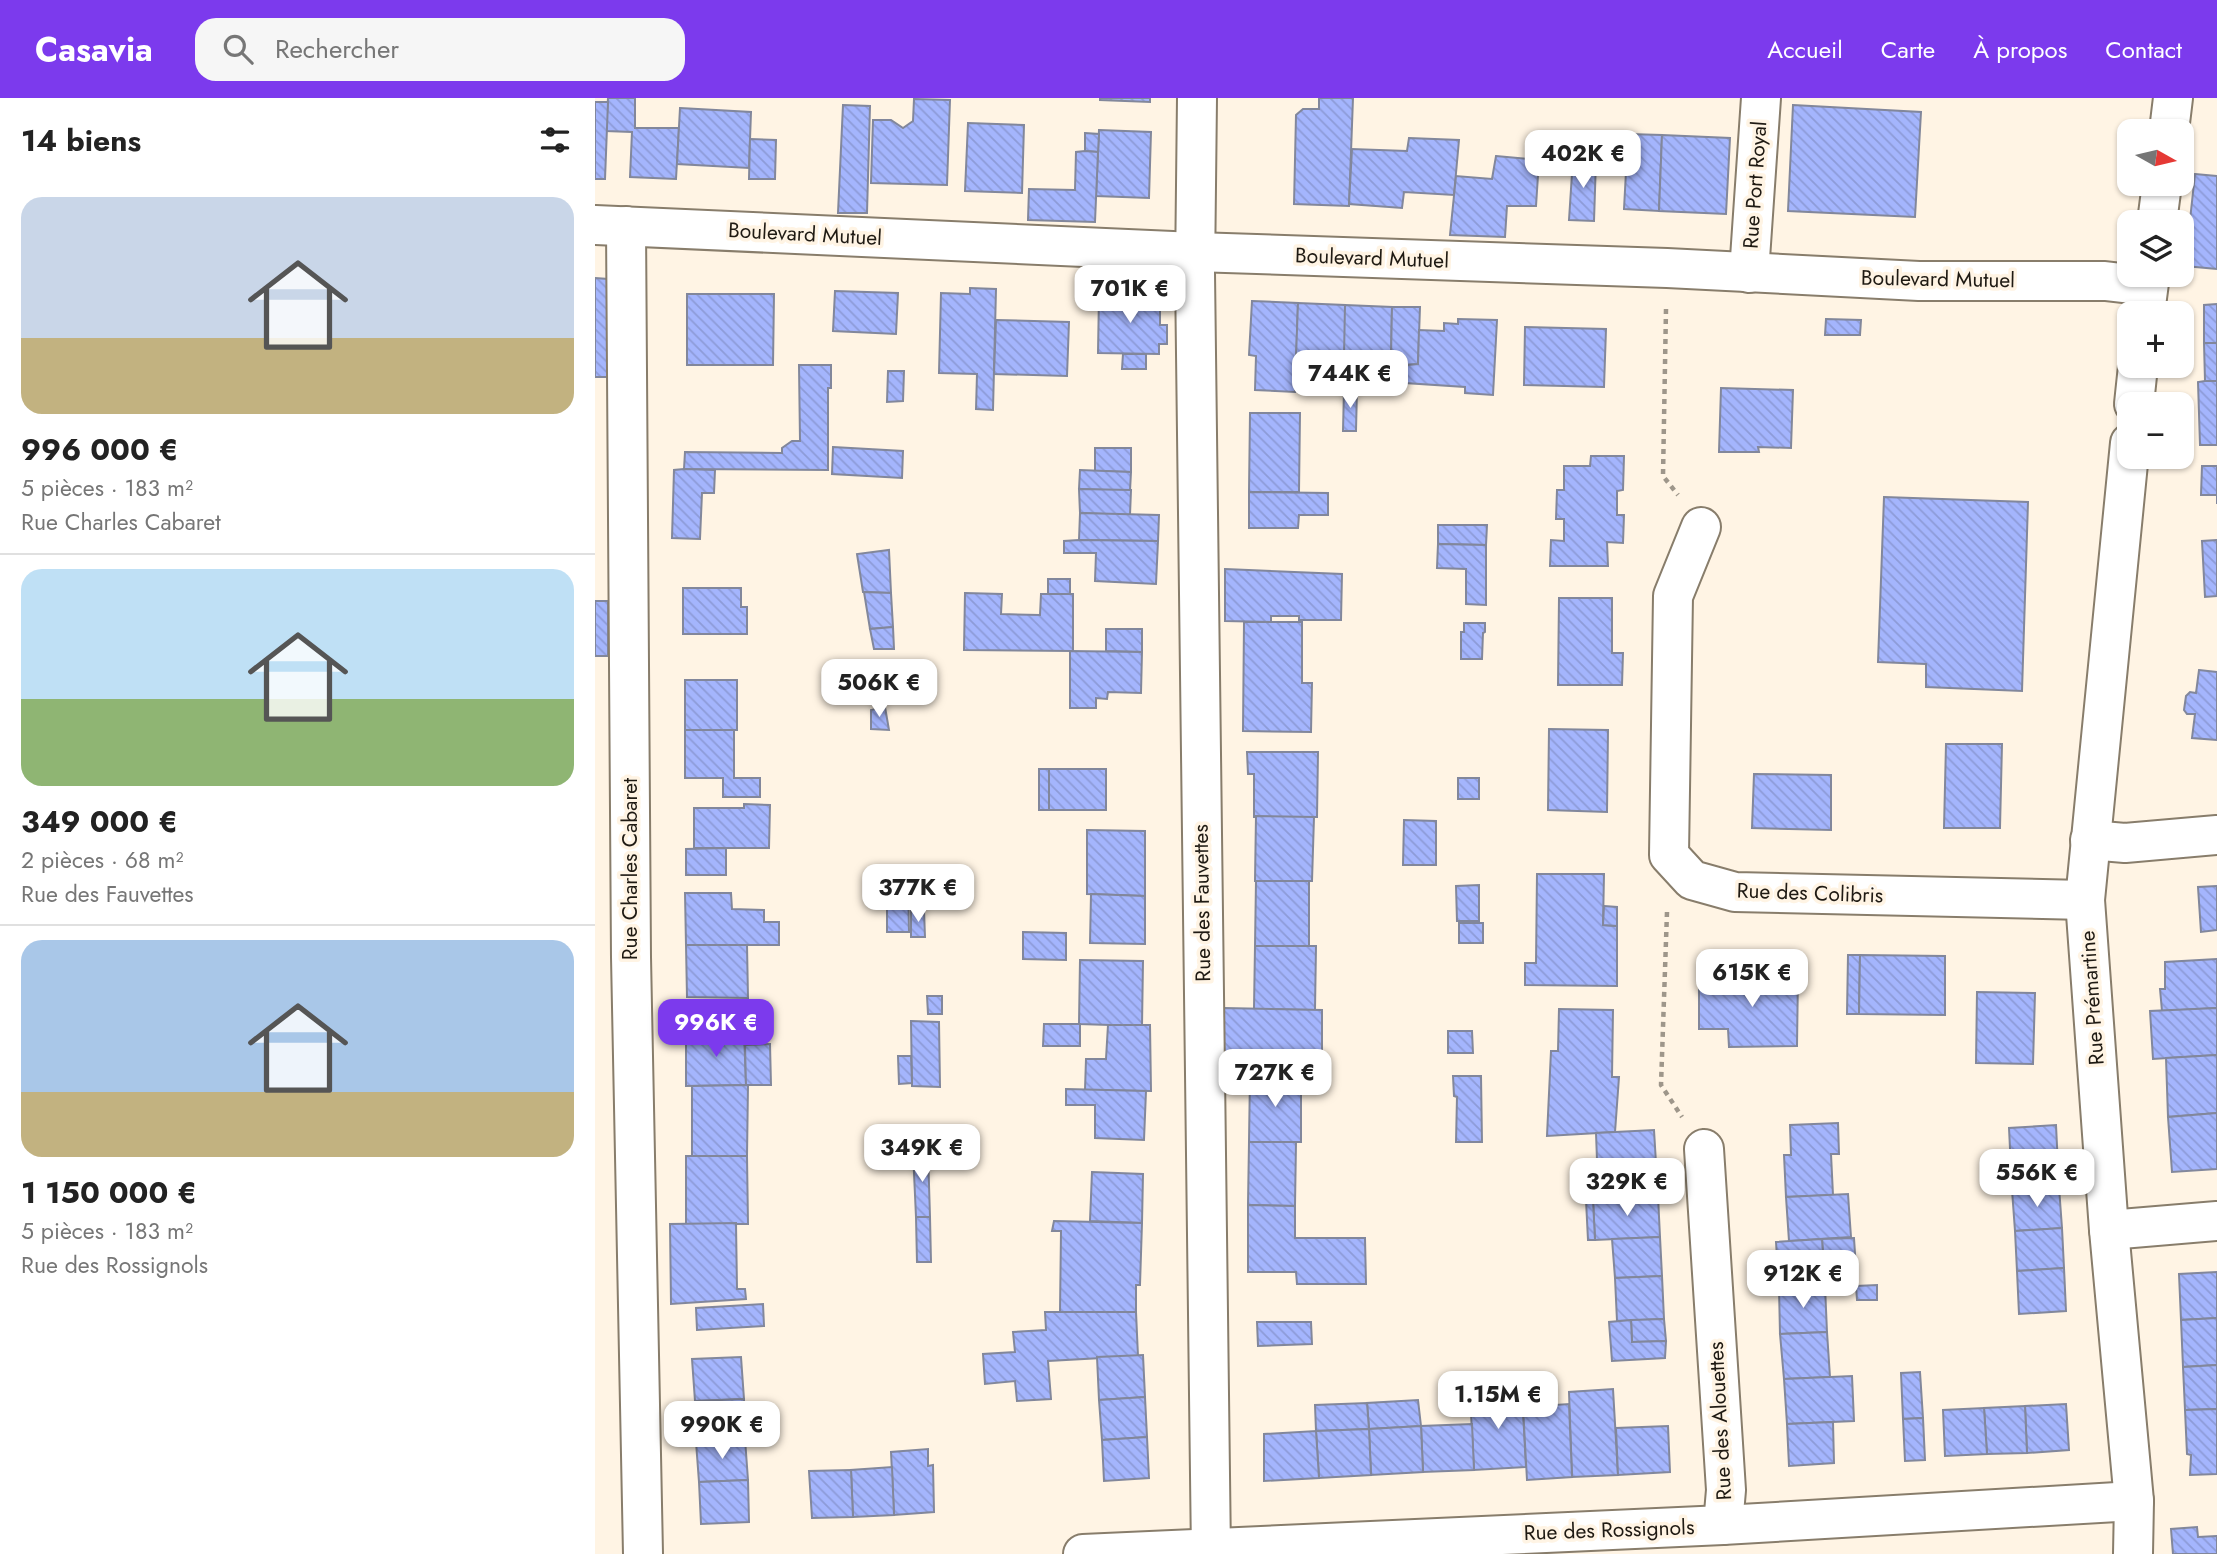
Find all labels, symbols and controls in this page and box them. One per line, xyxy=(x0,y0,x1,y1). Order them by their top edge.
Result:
search box xyxy=(195,18,685,81)
text: Casavia xyxy=(35,26,153,73)
icon: search xyxy=(219,30,257,68)
text: Rechercher xyxy=(275,30,399,68)
text: Accueil xyxy=(1767,32,1843,67)
text: Carte xyxy=(1881,32,1935,67)
text: À propos xyxy=(1973,32,2067,67)
text: Contact xyxy=(2105,32,2182,67)
text: 14 biens xyxy=(21,119,141,162)
north arrow xyxy=(2117,119,2195,196)
map controls xyxy=(2117,119,2194,469)
street label: Rue Port Royal xyxy=(1736,120,1774,250)
icon: filters xyxy=(536,121,574,159)
pin: 402K € xyxy=(1526,130,1640,190)
text: 402K € xyxy=(1541,136,1625,170)
button: layers xyxy=(2117,210,2194,287)
street label: Boulevard Mutuel xyxy=(727,215,883,253)
street label: Boulevard Mutuel xyxy=(1294,240,1450,276)
icon: home xyxy=(235,242,361,368)
street label: Boulevard Mutuel xyxy=(1861,263,2015,295)
pin: 701K € xyxy=(1073,266,1187,325)
text: 701K € xyxy=(1091,271,1169,305)
button: + xyxy=(2117,301,2194,378)
pin: 744K € xyxy=(1293,350,1407,410)
text: 744K € xyxy=(1308,356,1392,390)
button: − xyxy=(2117,392,2194,469)
text: 996 000 € xyxy=(21,428,178,471)
text: 5 pièces · 183 m² xyxy=(21,471,193,505)
text: Rue Charles Cabaret xyxy=(21,505,221,539)
icon: home xyxy=(235,614,361,740)
pin: 506K € xyxy=(822,660,936,719)
text: 506K € xyxy=(837,665,921,699)
street label: Rue Charles Cabaret xyxy=(615,778,645,960)
text: 349 000 € xyxy=(21,800,178,843)
street label: Rue des Fauvettes xyxy=(1186,824,1218,982)
text: 2 pièces · 68 m² xyxy=(21,843,183,877)
pin: 377K € xyxy=(861,864,975,924)
text: 377K € xyxy=(878,870,958,904)
street label: Rue des Colibris xyxy=(1736,875,1884,911)
text: Rue des Fauvettes xyxy=(21,877,194,911)
street label: Rue Prémartine xyxy=(2072,930,2112,1066)
pin: 615K € xyxy=(1695,950,1809,1009)
text: 615K € xyxy=(1712,955,1792,989)
icon: home xyxy=(235,985,361,1111)
pin: 996K € xyxy=(659,1000,773,1059)
text: 996K € xyxy=(674,1005,758,1039)
pin: 727K € xyxy=(1218,1049,1332,1109)
text: 727K € xyxy=(1235,1055,1315,1089)
pin: 349K € xyxy=(865,1124,979,1184)
text: 349K € xyxy=(880,1130,964,1164)
pin: 556K € xyxy=(1980,1150,2094,1209)
text: 556K € xyxy=(1995,1155,2079,1189)
pin: 329K € xyxy=(1570,1158,1684,1218)
text: 329K € xyxy=(1586,1164,1668,1198)
text: 1 150 000 € xyxy=(21,1171,197,1214)
text: 5 pièces · 183 m² xyxy=(21,1214,193,1248)
text: Rue des Rossignols xyxy=(21,1248,208,1282)
pin: 912K € xyxy=(1746,1250,1860,1310)
text: 912K € xyxy=(1763,1256,1843,1290)
street label: Rue des Alouettes xyxy=(1701,1341,1739,1501)
pin: 1.15M € xyxy=(1433,1372,1563,1431)
text: 1.15M € xyxy=(1454,1377,1542,1411)
pin: 990K € xyxy=(665,1402,779,1461)
text: 990K € xyxy=(680,1407,764,1441)
street label: Rue des Rossignols xyxy=(1523,1512,1695,1548)

